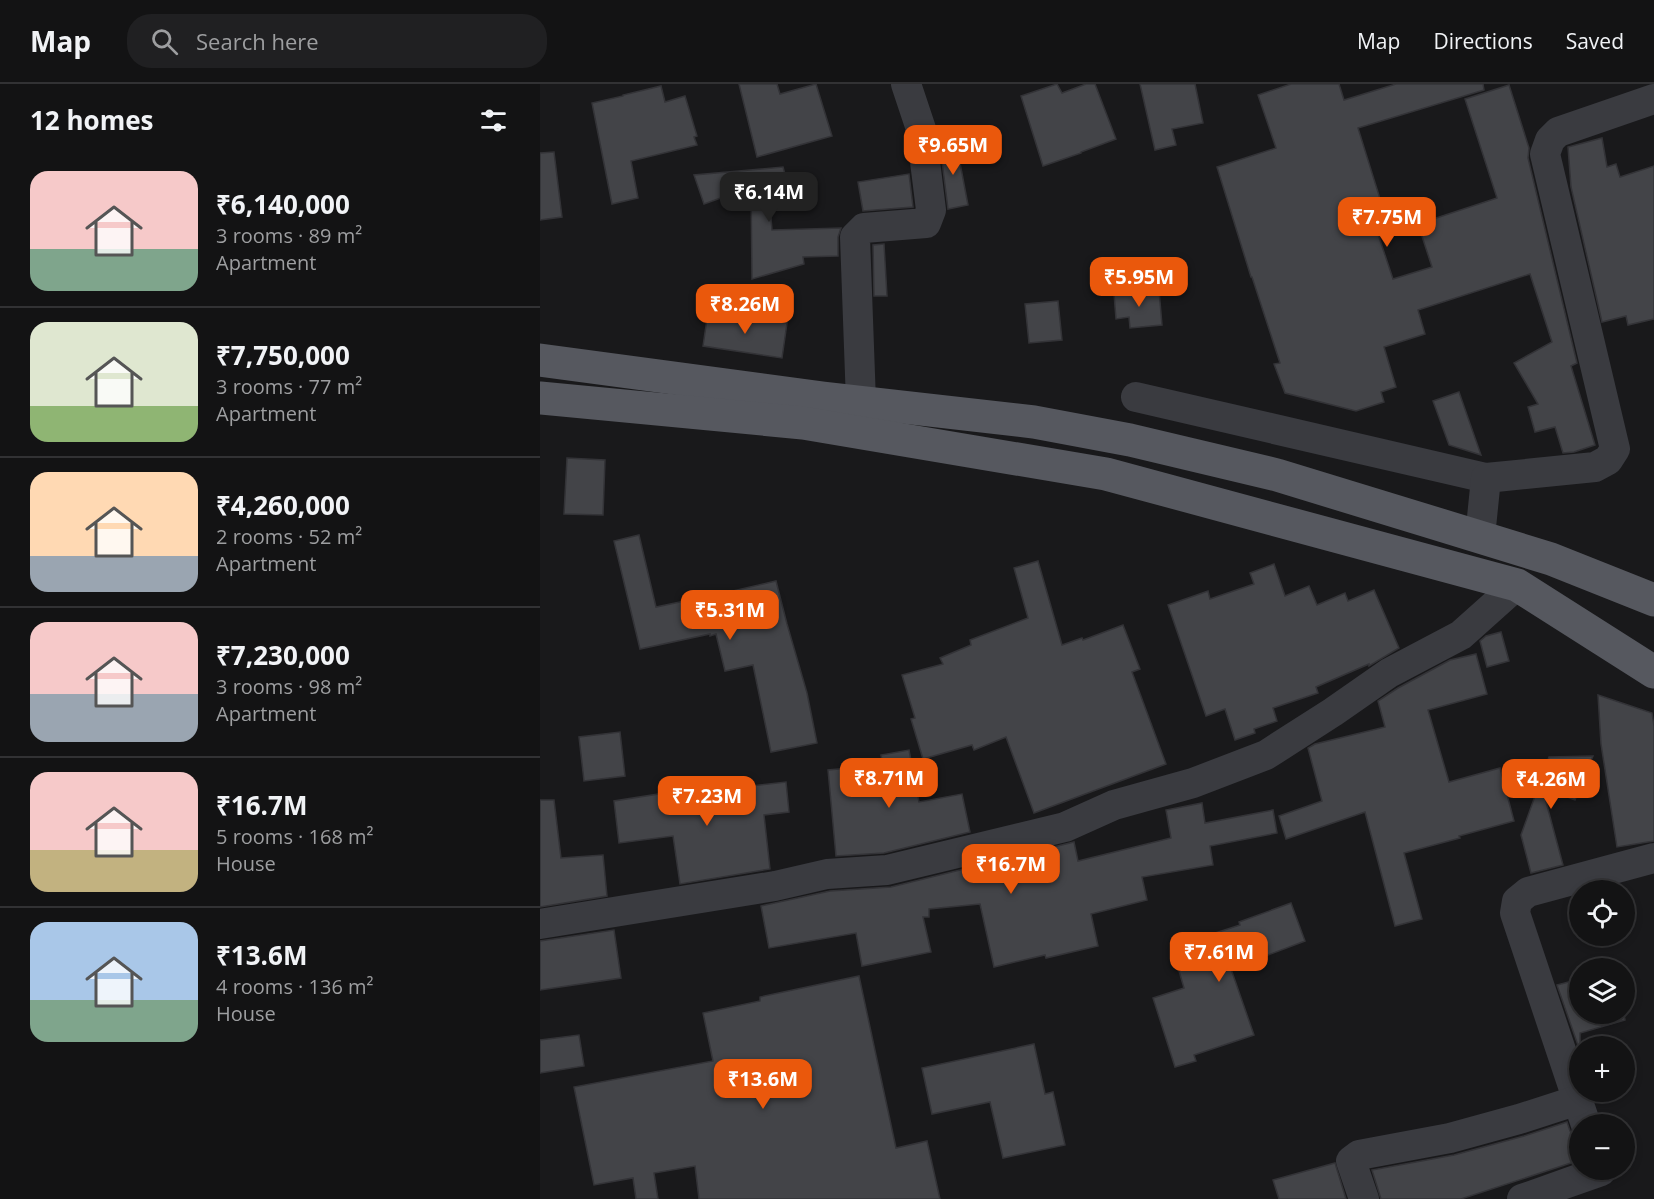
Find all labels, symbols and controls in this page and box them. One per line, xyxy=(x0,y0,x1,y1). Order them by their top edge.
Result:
search box xyxy=(127,14,547,68)
text: Map xyxy=(30,22,91,60)
icon: search xyxy=(148,25,181,58)
text: Search here xyxy=(196,26,319,56)
text: Map xyxy=(1357,27,1400,55)
text: Directions xyxy=(1433,27,1533,55)
text: Saved xyxy=(1566,27,1624,55)
text: 12 homes xyxy=(30,102,154,138)
icon: filters xyxy=(477,104,510,137)
pin: ₹9.65M xyxy=(904,125,1002,176)
text: ₹9.65M xyxy=(918,131,988,158)
pin: ₹6.14M xyxy=(720,172,818,223)
text: ₹6.14M xyxy=(734,178,804,205)
text: ₹6,140,000 xyxy=(216,186,350,222)
icon: home xyxy=(78,195,150,267)
pin: ₹7.75M xyxy=(1338,197,1436,248)
text: ₹7.75M xyxy=(1352,203,1422,230)
text: 3 rooms · 89 m² xyxy=(216,222,362,249)
text: Apartment xyxy=(216,249,316,276)
pin: ₹5.95M xyxy=(1090,257,1188,308)
text: ₹5.95M xyxy=(1104,263,1174,290)
pin: ₹8.26M xyxy=(696,284,794,335)
text: ₹8.26M xyxy=(710,290,780,317)
text: ₹7,750,000 xyxy=(216,337,350,373)
icon: home xyxy=(78,346,150,418)
text: 3 rooms · 77 m² xyxy=(216,373,362,400)
text: Apartment xyxy=(216,400,316,427)
text: ₹4,260,000 xyxy=(216,487,350,523)
icon: home xyxy=(78,496,150,568)
text: 2 rooms · 52 m² xyxy=(216,523,362,550)
text: Apartment xyxy=(216,550,316,577)
pin: ₹5.31M xyxy=(681,590,779,641)
text: ₹5.31M xyxy=(695,596,765,623)
text: ₹7,230,000 xyxy=(216,637,350,673)
icon: home xyxy=(78,646,150,718)
text: 3 rooms · 98 m² xyxy=(216,673,362,700)
text: Apartment xyxy=(216,700,316,727)
pin: ₹8.71M xyxy=(840,758,938,809)
pin: ₹4.26M xyxy=(1502,759,1600,810)
text: ₹8.71M xyxy=(854,764,924,791)
text: ₹4.26M xyxy=(1516,765,1586,792)
pin: ₹7.23M xyxy=(658,776,756,827)
text: ₹7.23M xyxy=(672,782,742,809)
text: ₹16.7M xyxy=(216,787,307,823)
icon: home xyxy=(78,796,150,868)
text: 5 rooms · 168 m² xyxy=(216,823,374,850)
pin: ₹16.7M xyxy=(962,844,1060,895)
text: House xyxy=(216,850,276,877)
text: ₹16.7M xyxy=(976,850,1046,877)
map controls xyxy=(1569,880,1635,1180)
button: locate xyxy=(1569,880,1635,946)
pin: ₹7.61M xyxy=(1170,932,1268,983)
text: ₹13.6M xyxy=(216,937,307,973)
text: ₹7.61M xyxy=(1184,938,1254,965)
icon: home xyxy=(78,946,150,1018)
button: layers xyxy=(1569,958,1635,1024)
text: 4 rooms · 136 m² xyxy=(216,973,374,1000)
text: House xyxy=(216,1000,276,1027)
button: + xyxy=(1569,1036,1635,1102)
pin: ₹13.6M xyxy=(714,1059,812,1110)
text: ₹13.6M xyxy=(728,1065,798,1092)
button: − xyxy=(1569,1114,1635,1180)

